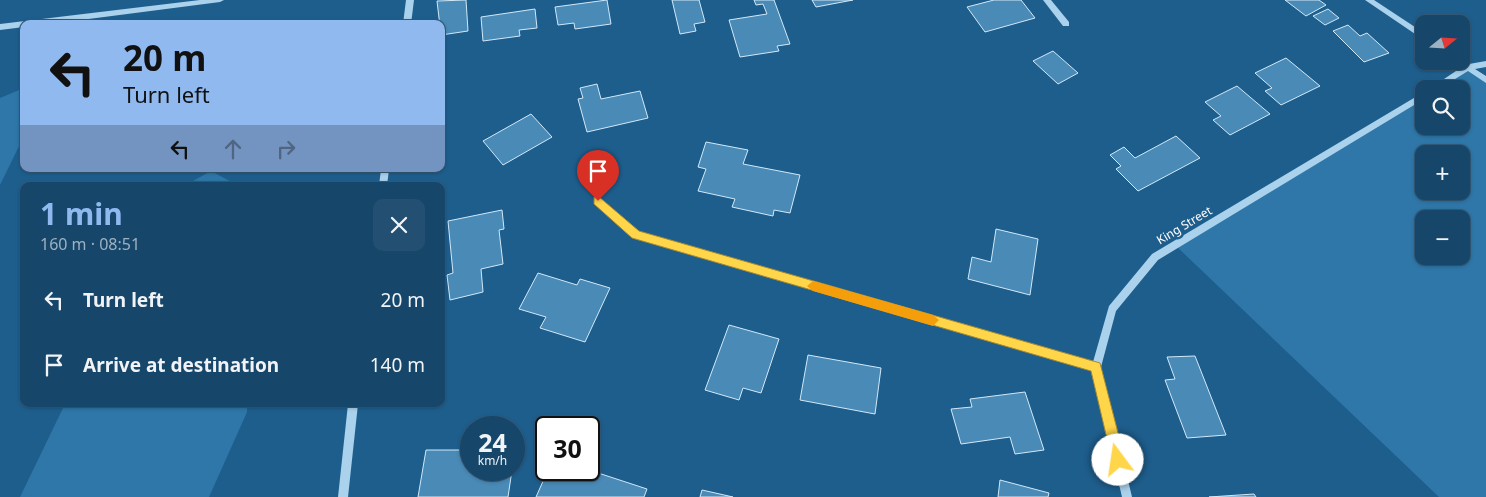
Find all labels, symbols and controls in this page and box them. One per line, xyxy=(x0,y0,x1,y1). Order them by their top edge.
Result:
north arrow xyxy=(1415,15,1470,70)
map controls xyxy=(1415,15,1470,265)
text: 20 m xyxy=(123,34,206,81)
icon: left xyxy=(40,40,105,105)
text: Turn left xyxy=(123,79,210,109)
button: search xyxy=(1415,80,1470,135)
icon: left xyxy=(166,135,194,163)
icon: ahead xyxy=(219,135,247,163)
icon: right xyxy=(272,135,300,163)
button: + xyxy=(1415,145,1470,200)
pin xyxy=(577,150,619,201)
icon: arrive xyxy=(584,157,612,185)
text: 1 min xyxy=(40,193,123,234)
button: close xyxy=(373,199,425,251)
street label: King Street xyxy=(1153,201,1215,248)
button: − xyxy=(1415,210,1470,265)
text: 160 m · 08:51 xyxy=(40,233,140,255)
icon: left xyxy=(40,286,68,314)
text: Turn left xyxy=(83,287,164,313)
text: 20 m xyxy=(381,287,425,313)
icon: arrive xyxy=(40,351,68,379)
text: Arrive at destination xyxy=(83,352,279,378)
text: 140 m xyxy=(370,352,425,378)
speed limit sign: 30 xyxy=(535,416,600,481)
text: 24 xyxy=(478,425,507,459)
position arrow xyxy=(1091,433,1143,485)
text: km/h xyxy=(478,452,507,469)

